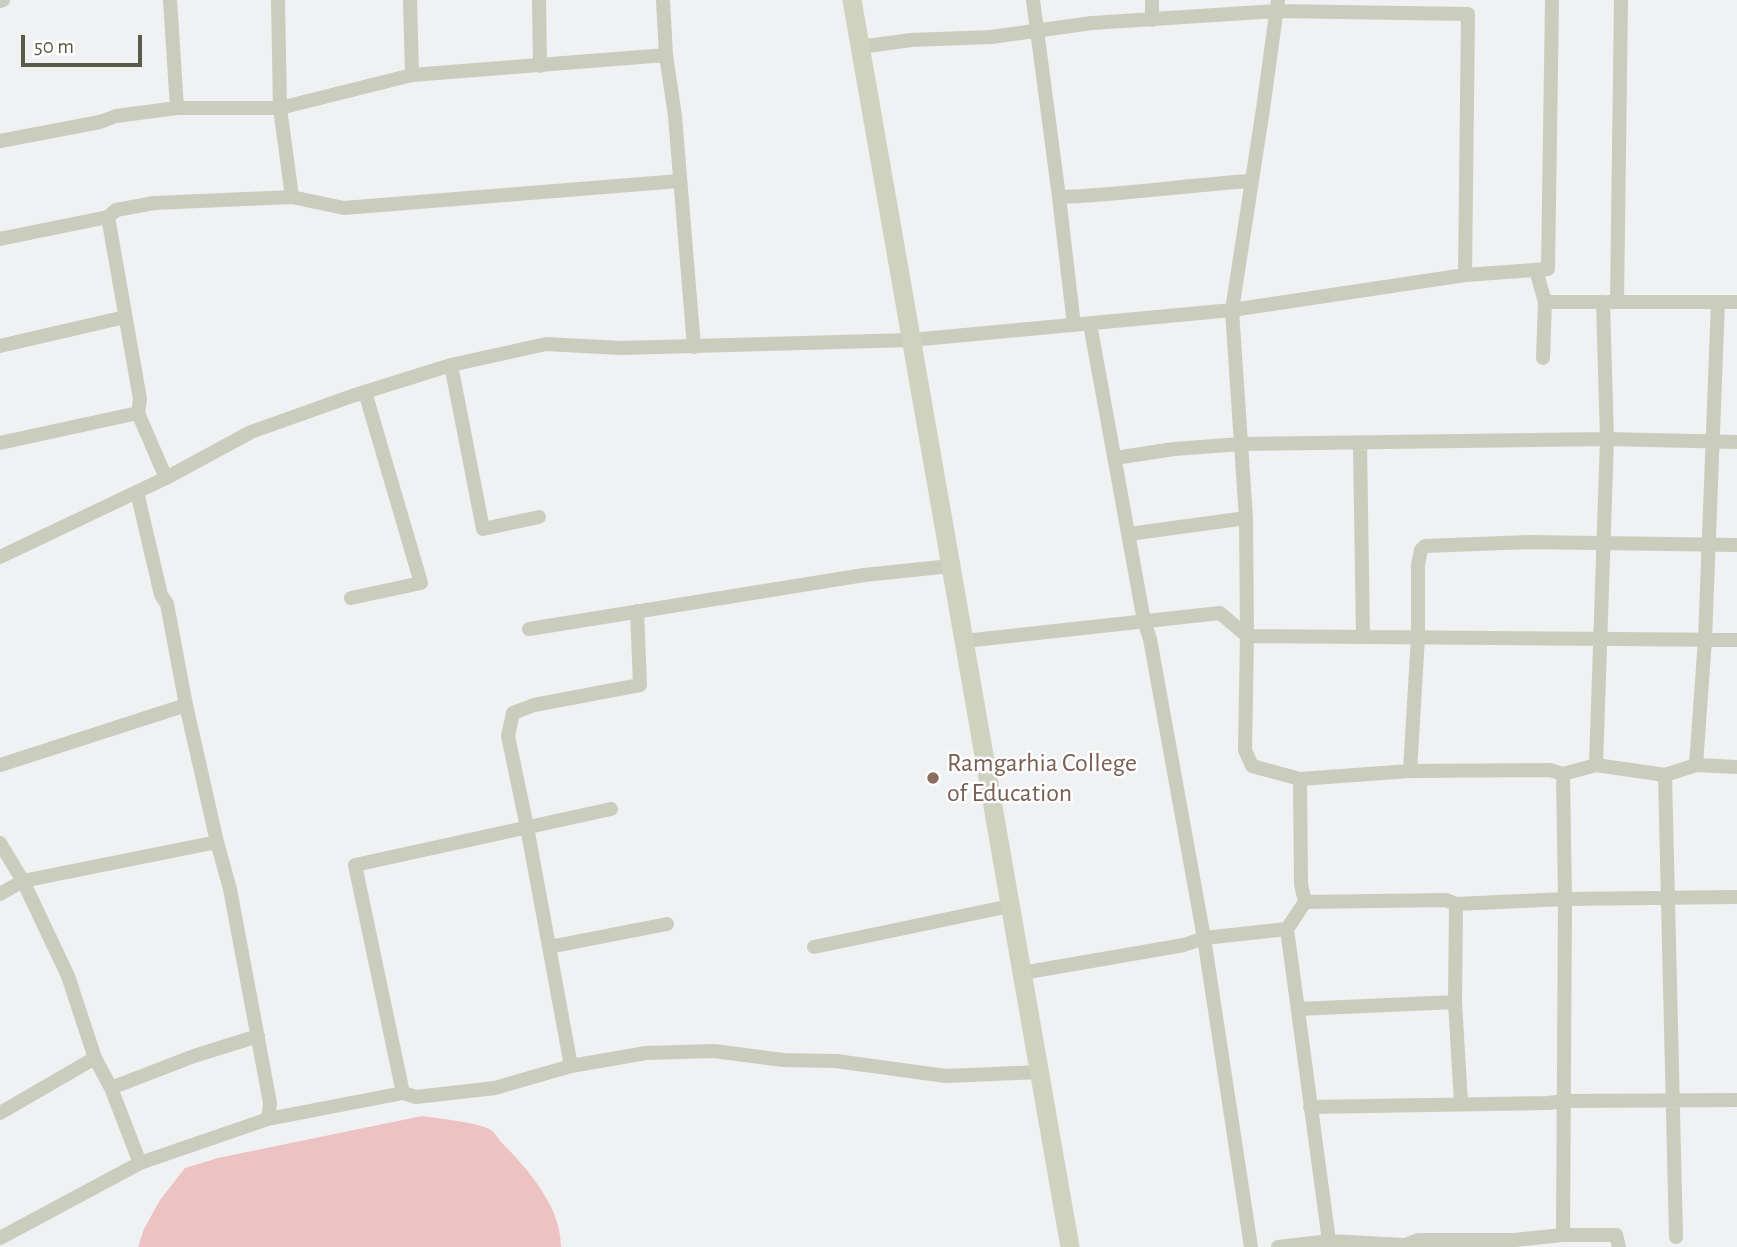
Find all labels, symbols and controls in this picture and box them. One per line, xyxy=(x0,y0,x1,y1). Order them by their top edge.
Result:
scale bar xyxy=(24,21,145,65)
text: 50 m xyxy=(34,36,74,57)
place label: Ramgarhia College of Education xyxy=(947,747,1137,808)
marker: Ramgarhia College of Education xyxy=(925,770,941,786)

